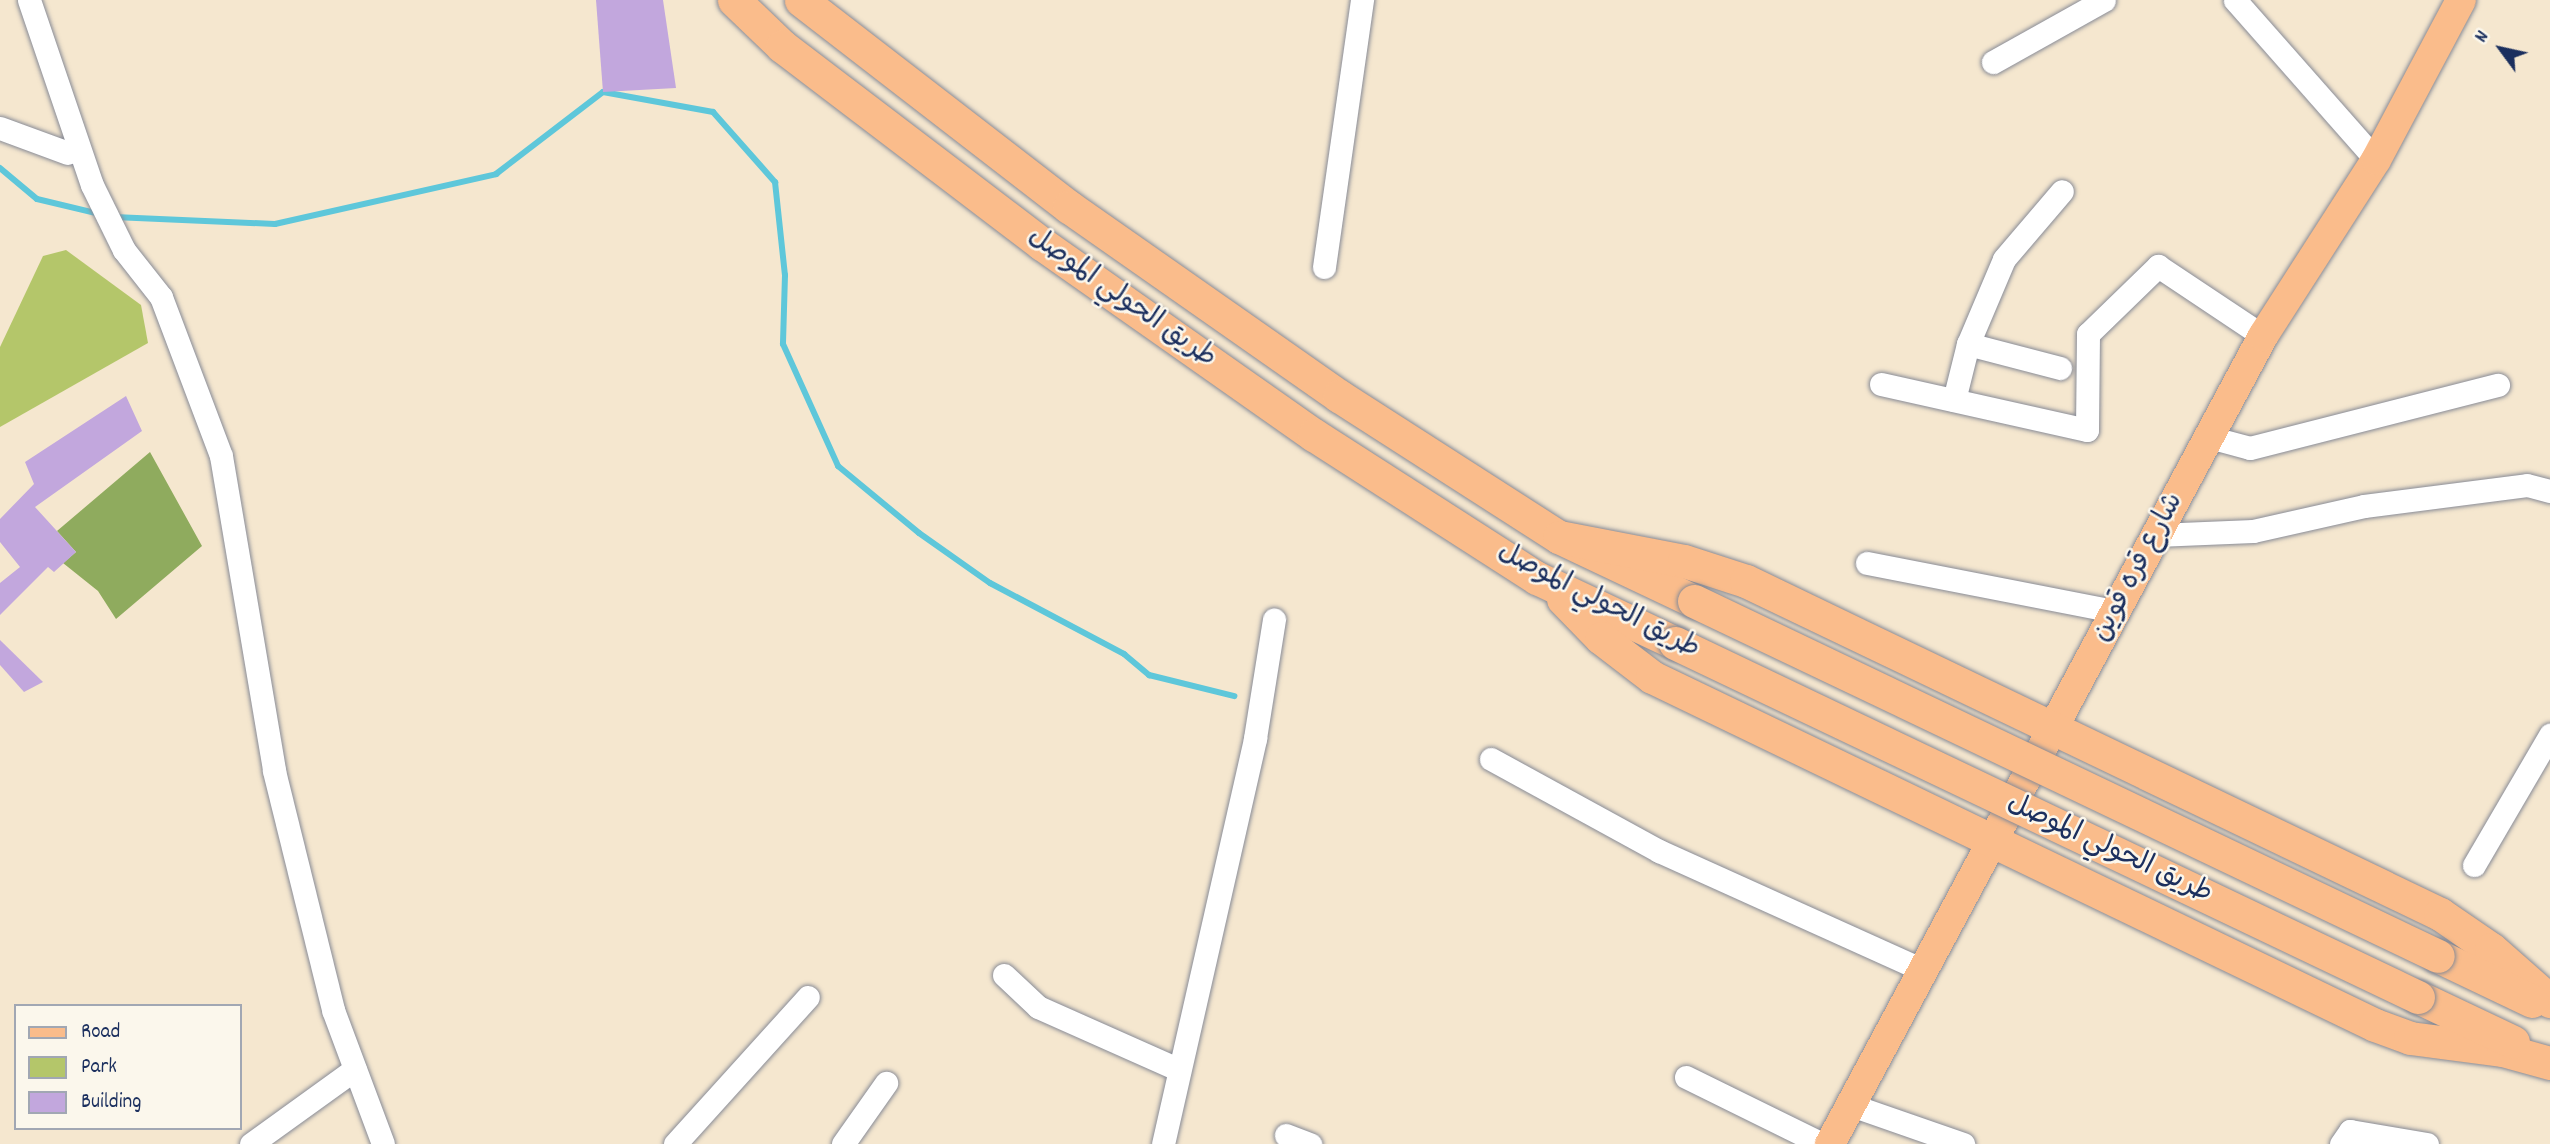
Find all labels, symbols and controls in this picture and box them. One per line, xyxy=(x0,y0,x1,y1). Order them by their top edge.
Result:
north arrow xyxy=(2466,14,2536,84)
text: N xyxy=(2469,26,2497,49)
street label: طريق الحولي الموصل xyxy=(1020,221,1222,377)
street label: شارع قره قوين xyxy=(2086,488,2192,648)
street label: طريق الحولي الموصل xyxy=(1491,536,1705,668)
street label: طريق الحولي الموصل xyxy=(2001,788,2217,912)
legend xyxy=(14,1004,242,1130)
text: Road xyxy=(81,1018,120,1048)
text: Park xyxy=(81,1053,117,1083)
text: Building xyxy=(81,1088,141,1118)

